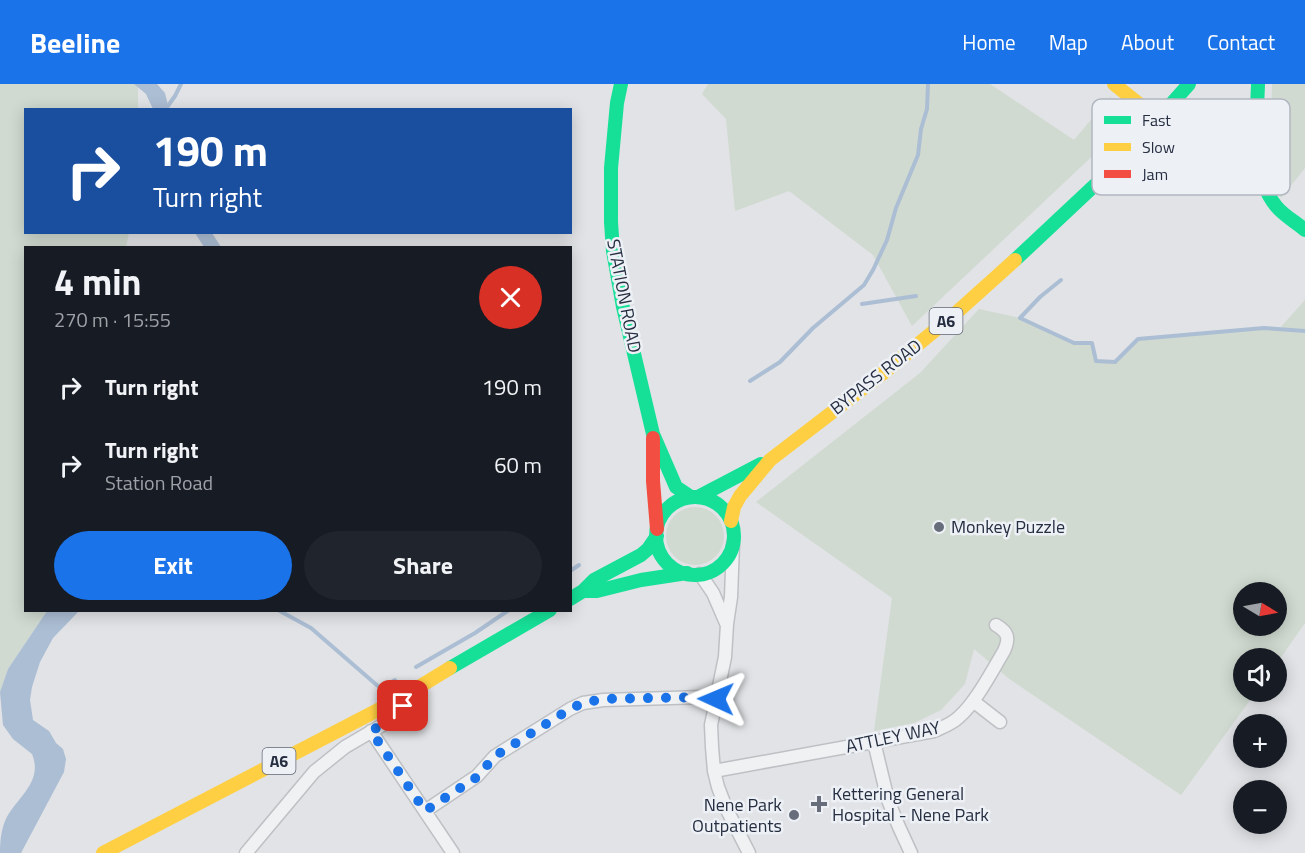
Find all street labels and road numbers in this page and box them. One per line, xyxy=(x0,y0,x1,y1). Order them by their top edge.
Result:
street label: STATION ROAD xyxy=(600,237,649,355)
road number: A6 xyxy=(930,308,962,334)
street label: BYPASS ROAD xyxy=(824,332,927,421)
street label: ATTLEY WAY xyxy=(843,713,943,760)
road number: A6 xyxy=(262,748,296,774)

